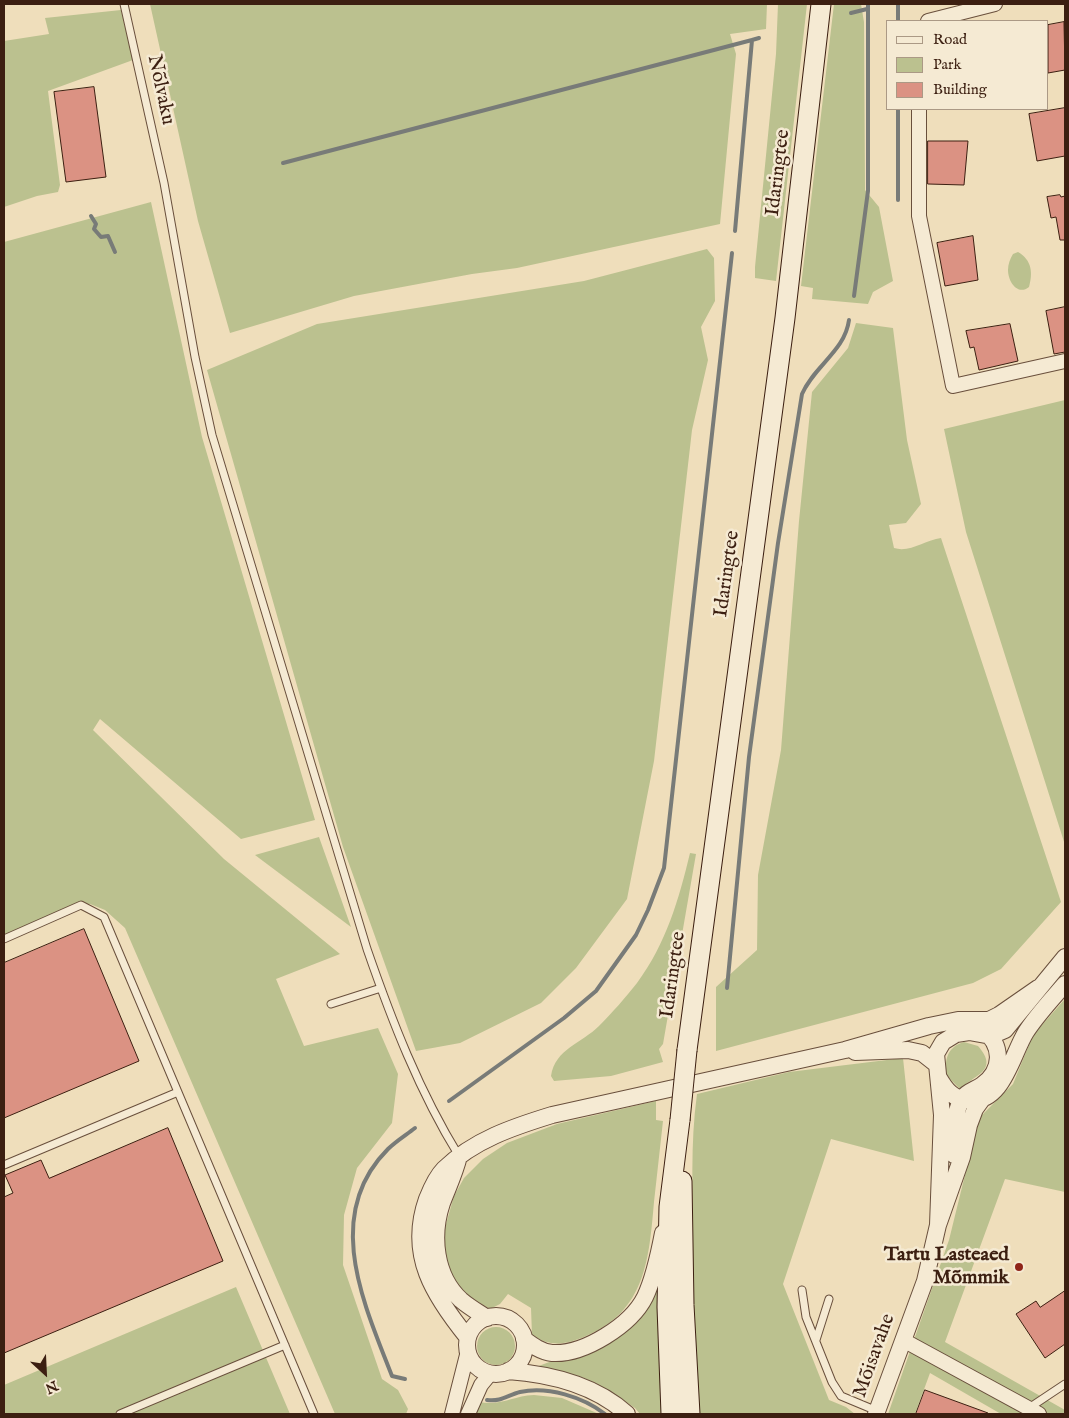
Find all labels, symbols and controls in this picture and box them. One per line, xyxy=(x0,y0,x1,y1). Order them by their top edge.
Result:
legend xyxy=(886,20,1049,110)
text: Road xyxy=(933,30,967,49)
street label: Nõlvaku xyxy=(141,53,179,127)
text: Park xyxy=(933,55,962,74)
text: Building xyxy=(933,80,987,99)
street label: Idaringtee xyxy=(762,128,796,218)
street label: Idaringtee xyxy=(710,529,746,619)
street label: Idaringtee xyxy=(656,930,692,1020)
place label: Tartu Lasteaed Mõmmik xyxy=(884,1244,1009,1291)
marker: Tartu Lasteaed Mõmmik xyxy=(1013,1261,1025,1273)
street label: Mõisavahe xyxy=(849,1311,901,1401)
north arrow xyxy=(20,1348,70,1398)
text: N xyxy=(42,1376,61,1397)

